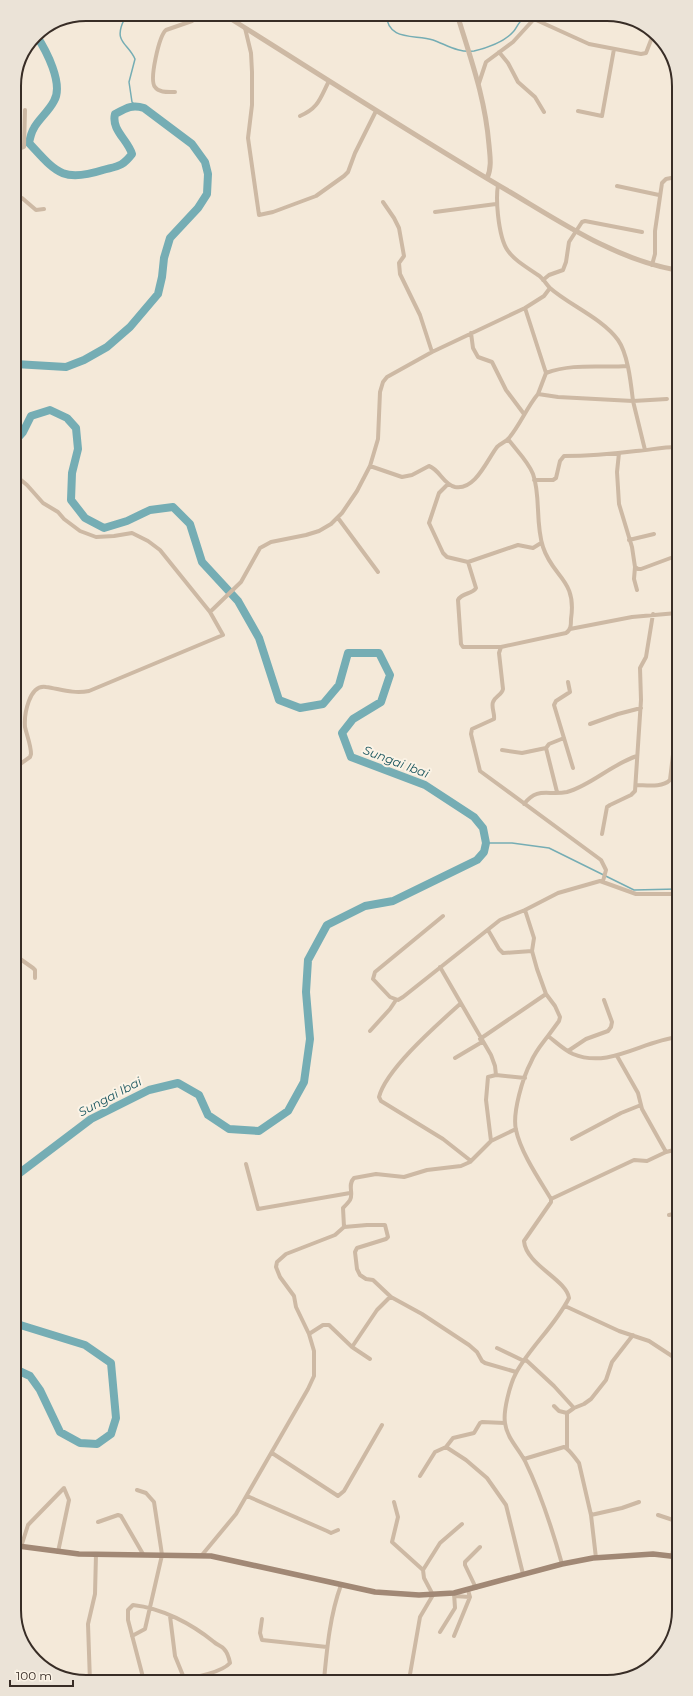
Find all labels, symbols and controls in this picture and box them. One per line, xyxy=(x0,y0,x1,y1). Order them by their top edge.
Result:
water label: Sungai Ibai xyxy=(361,742,432,781)
water label: Sungai Ibai xyxy=(76,1073,145,1119)
scale bar xyxy=(10,1662,73,1688)
text: 100 m xyxy=(16,1668,52,1683)

